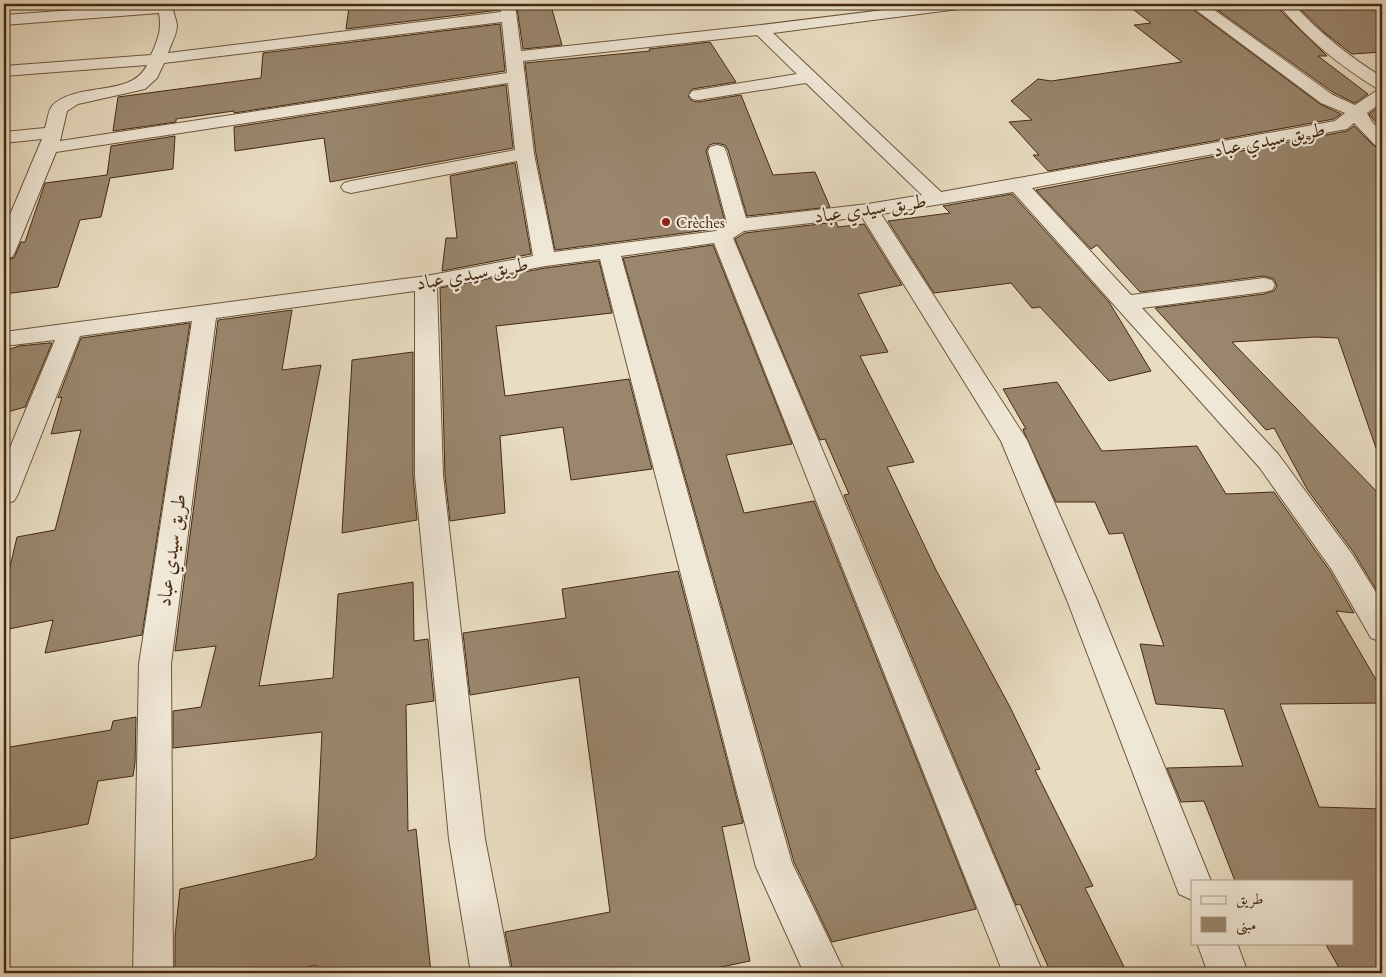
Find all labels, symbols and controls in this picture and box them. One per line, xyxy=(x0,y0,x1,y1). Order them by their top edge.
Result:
street label: طريق سيدي عباد xyxy=(1211,115,1328,166)
street label: طريق سيدي عباد xyxy=(812,187,928,232)
place label: Crèches xyxy=(676,212,725,233)
marker: Crèches xyxy=(660,216,672,228)
street label: طريق سيدي عباد xyxy=(414,250,531,299)
street label: طريق سيدي عباد xyxy=(150,492,195,608)
legend xyxy=(1191,880,1354,944)
text: طريق xyxy=(1236,889,1263,909)
text: مبنى xyxy=(1236,915,1256,936)

